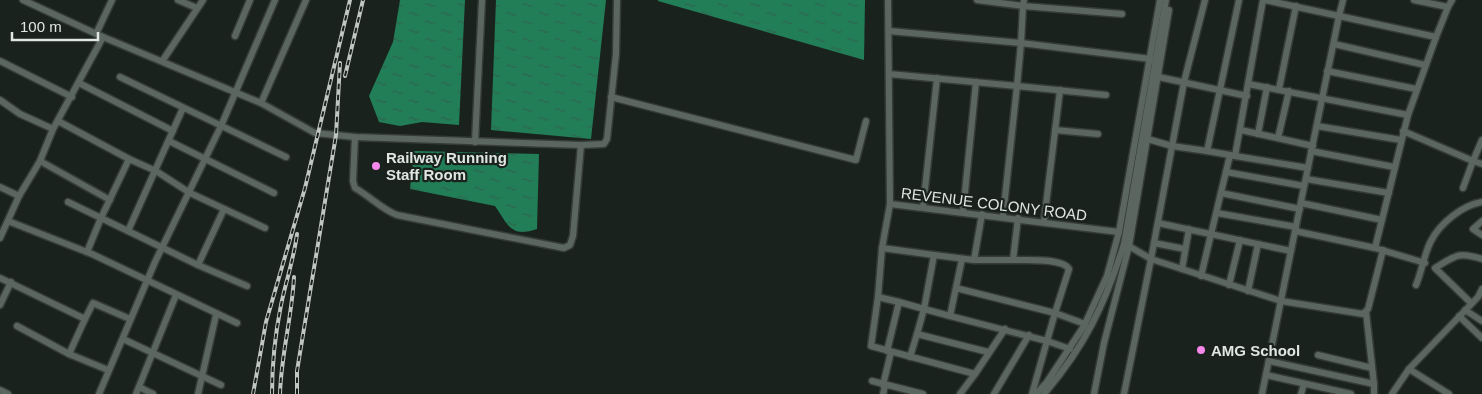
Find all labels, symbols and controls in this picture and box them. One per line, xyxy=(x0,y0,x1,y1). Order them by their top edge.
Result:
scale bar xyxy=(12,10,99,42)
text: 100 m xyxy=(20,18,62,35)
place label: Railway Running Staff Room xyxy=(386,149,507,183)
marker: Railway Running Staff Room xyxy=(370,160,382,172)
street label: REVENUE COLONY ROAD xyxy=(900,184,1088,224)
place label: AMG School xyxy=(1211,342,1300,359)
marker: AMG School xyxy=(1195,344,1207,356)

